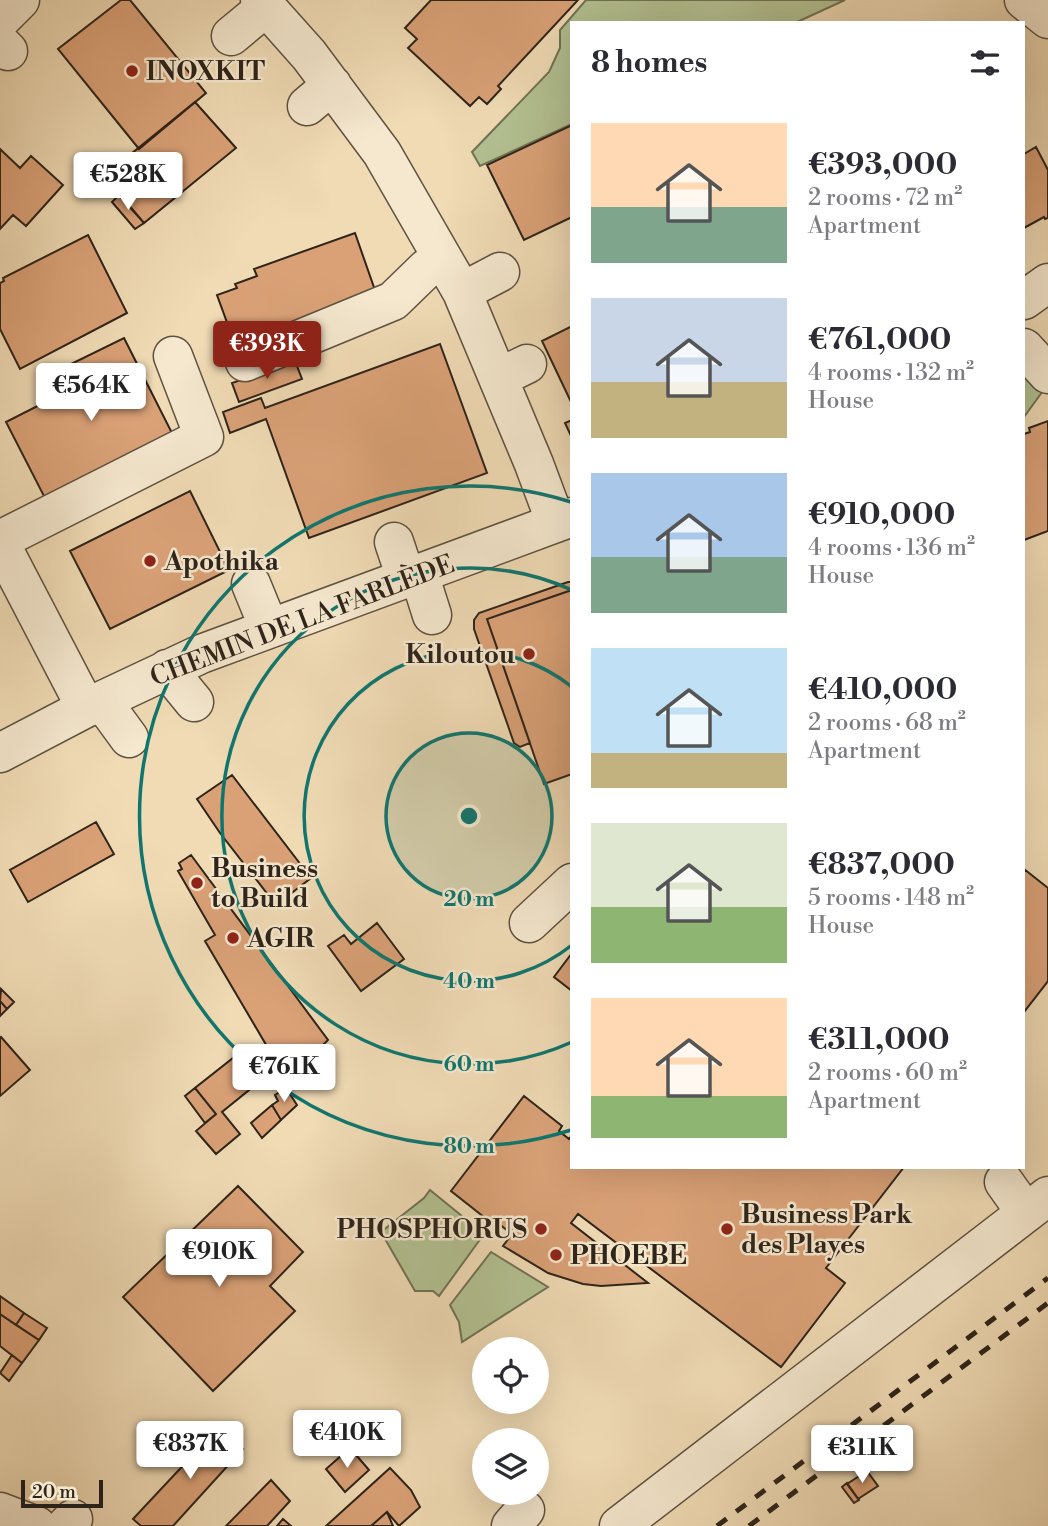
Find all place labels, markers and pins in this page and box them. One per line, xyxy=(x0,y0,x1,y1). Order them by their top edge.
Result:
place label: INOXKIT xyxy=(146,56,265,88)
marker: INOXKIT xyxy=(124,63,140,79)
pin: €528K xyxy=(79,152,177,212)
pin: €393K xyxy=(218,322,316,381)
pin: €564K xyxy=(42,364,140,423)
place label: Apothika xyxy=(163,546,280,578)
marker: Apothika xyxy=(142,553,158,569)
place label: Kiloutou xyxy=(405,639,515,671)
marker: Kiloutou xyxy=(521,646,537,662)
centre of rings xyxy=(457,804,481,828)
place label: Business to Build xyxy=(211,853,318,915)
marker: Business to Build xyxy=(189,875,205,891)
place label: AGIR xyxy=(246,923,315,955)
marker: AGIR xyxy=(225,930,241,946)
pin: €761K xyxy=(235,1044,333,1104)
place label: Business Park des Playes xyxy=(741,1199,913,1261)
place label: PHOSPHORUS xyxy=(337,1214,527,1246)
marker: PHOSPHORUS xyxy=(533,1221,549,1237)
marker: Business Park des Playes xyxy=(719,1221,735,1237)
pin: €910K xyxy=(170,1230,268,1289)
place label: PHOEBE xyxy=(570,1240,687,1272)
marker: PHOEBE xyxy=(548,1247,564,1263)
pin: €410K xyxy=(298,1410,396,1470)
pin: €837K xyxy=(141,1422,239,1481)
pin: €311K xyxy=(813,1426,911,1485)

